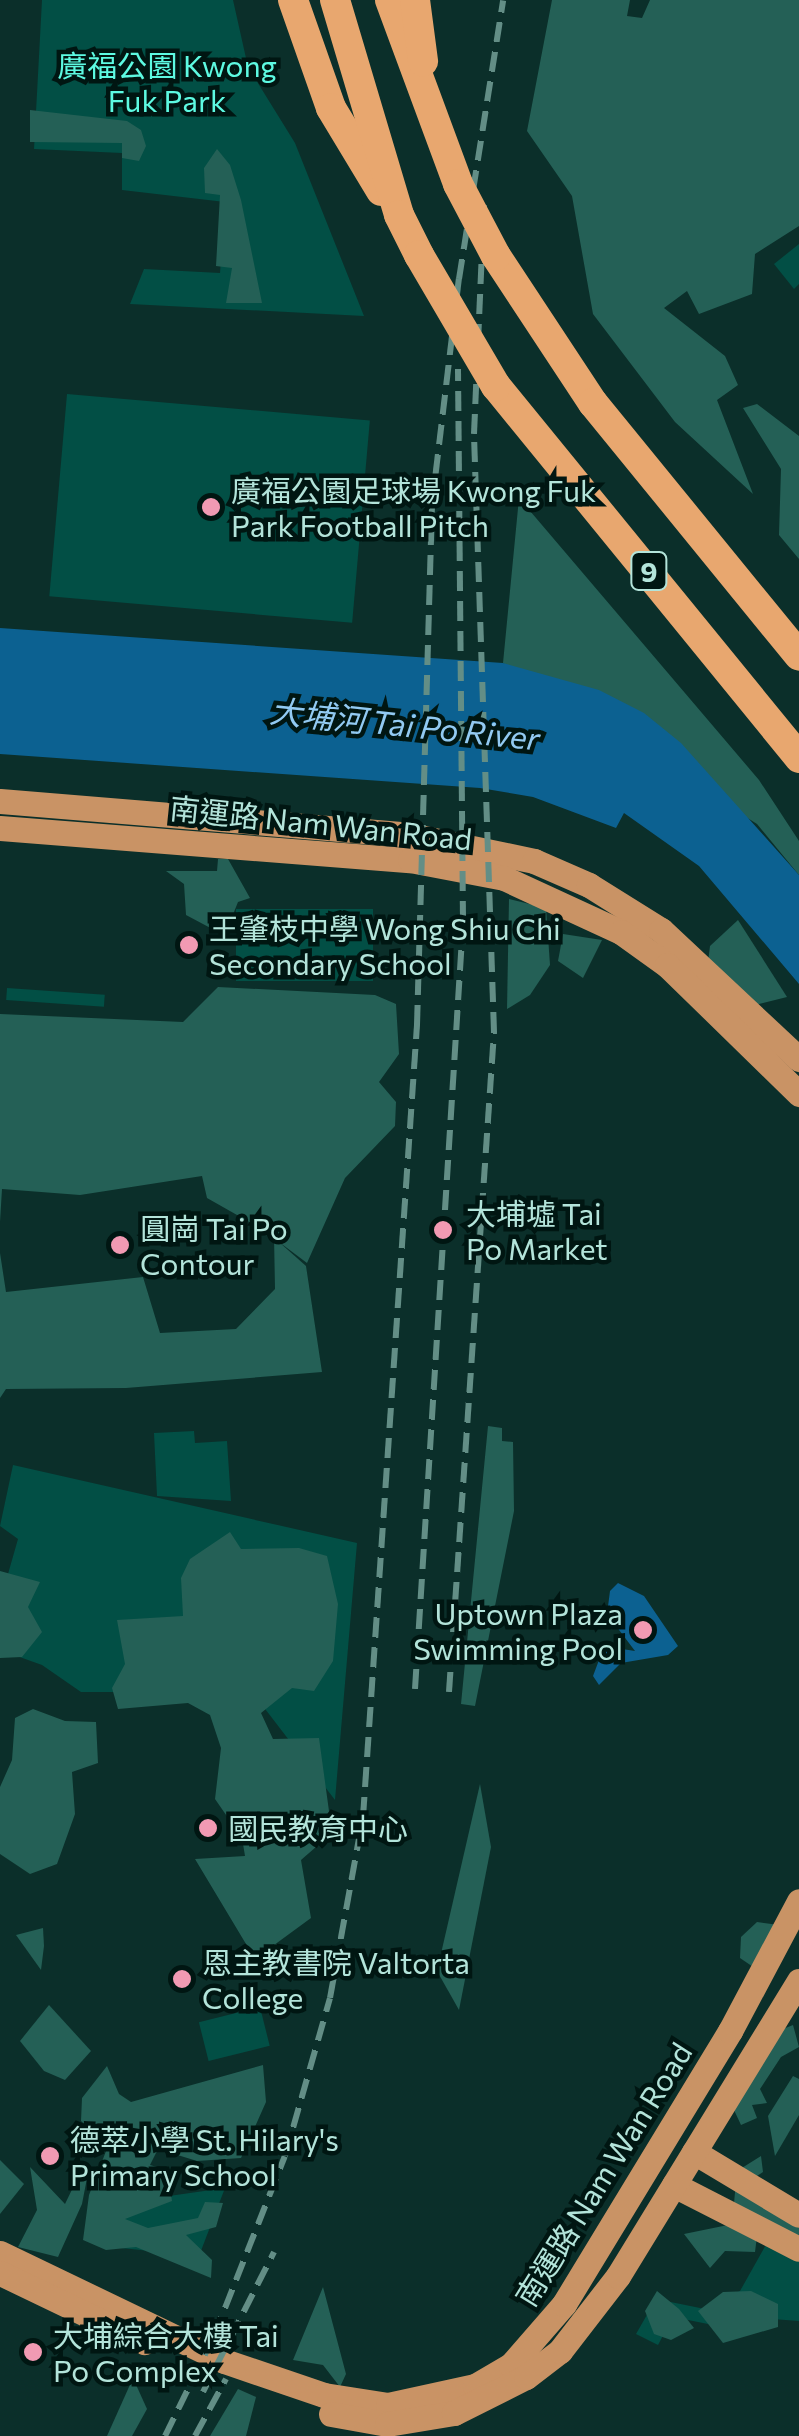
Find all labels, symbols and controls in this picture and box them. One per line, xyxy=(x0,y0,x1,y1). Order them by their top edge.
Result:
park label: 廣福公園 Kwong Fuk Park xyxy=(57,47,277,118)
place label: 廣福公園足球場 Kwong Fuk Park Football Pitch xyxy=(231,472,596,542)
marker: 廣福公園足球場 Kwong Fuk Park Football Pitch xyxy=(200,496,222,518)
road number: 9 xyxy=(629,548,669,594)
water label: 大埔河 Tai Po River xyxy=(268,691,542,757)
street label: 南運路 Nam Wan Road xyxy=(168,789,474,857)
place label: 王肇枝中學 Wong Shiu Chi Secondary School xyxy=(209,910,561,980)
marker: 王肇枝中學 Wong Shiu Chi Secondary School xyxy=(178,934,200,956)
place label: 大埔墟 Tai Po Market xyxy=(466,1195,608,1266)
place label: 圓崗 Tai Po Contour xyxy=(140,1210,288,1280)
marker: 大埔墟 Tai Po Market xyxy=(430,1217,456,1243)
marker: 圓崗 Tai Po Contour xyxy=(109,1234,131,1256)
place label: Uptown Plaza Swimming Pool xyxy=(413,1595,623,1666)
marker: Uptown Plaza Swimming Pool xyxy=(632,1619,654,1641)
place label: 國民教育中心 xyxy=(228,1810,408,1846)
marker: 國民教育中心 xyxy=(197,1817,219,1839)
place label: 恩主教書院 Valtorta College xyxy=(202,1944,470,2014)
marker: 恩主教書院 Valtorta College xyxy=(171,1968,193,1990)
street label: 南運路 Nam Wan Road xyxy=(507,2036,699,2312)
place label: 德萃小學 St. Hilary's Primary School xyxy=(70,2121,339,2192)
marker: 德萃小學 St. Hilary's Primary School xyxy=(39,2145,61,2167)
place label: 大埔綜合大樓 Tai Po Complex xyxy=(53,2317,279,2388)
marker: 大埔綜合大樓 Tai Po Complex xyxy=(22,2341,44,2363)

